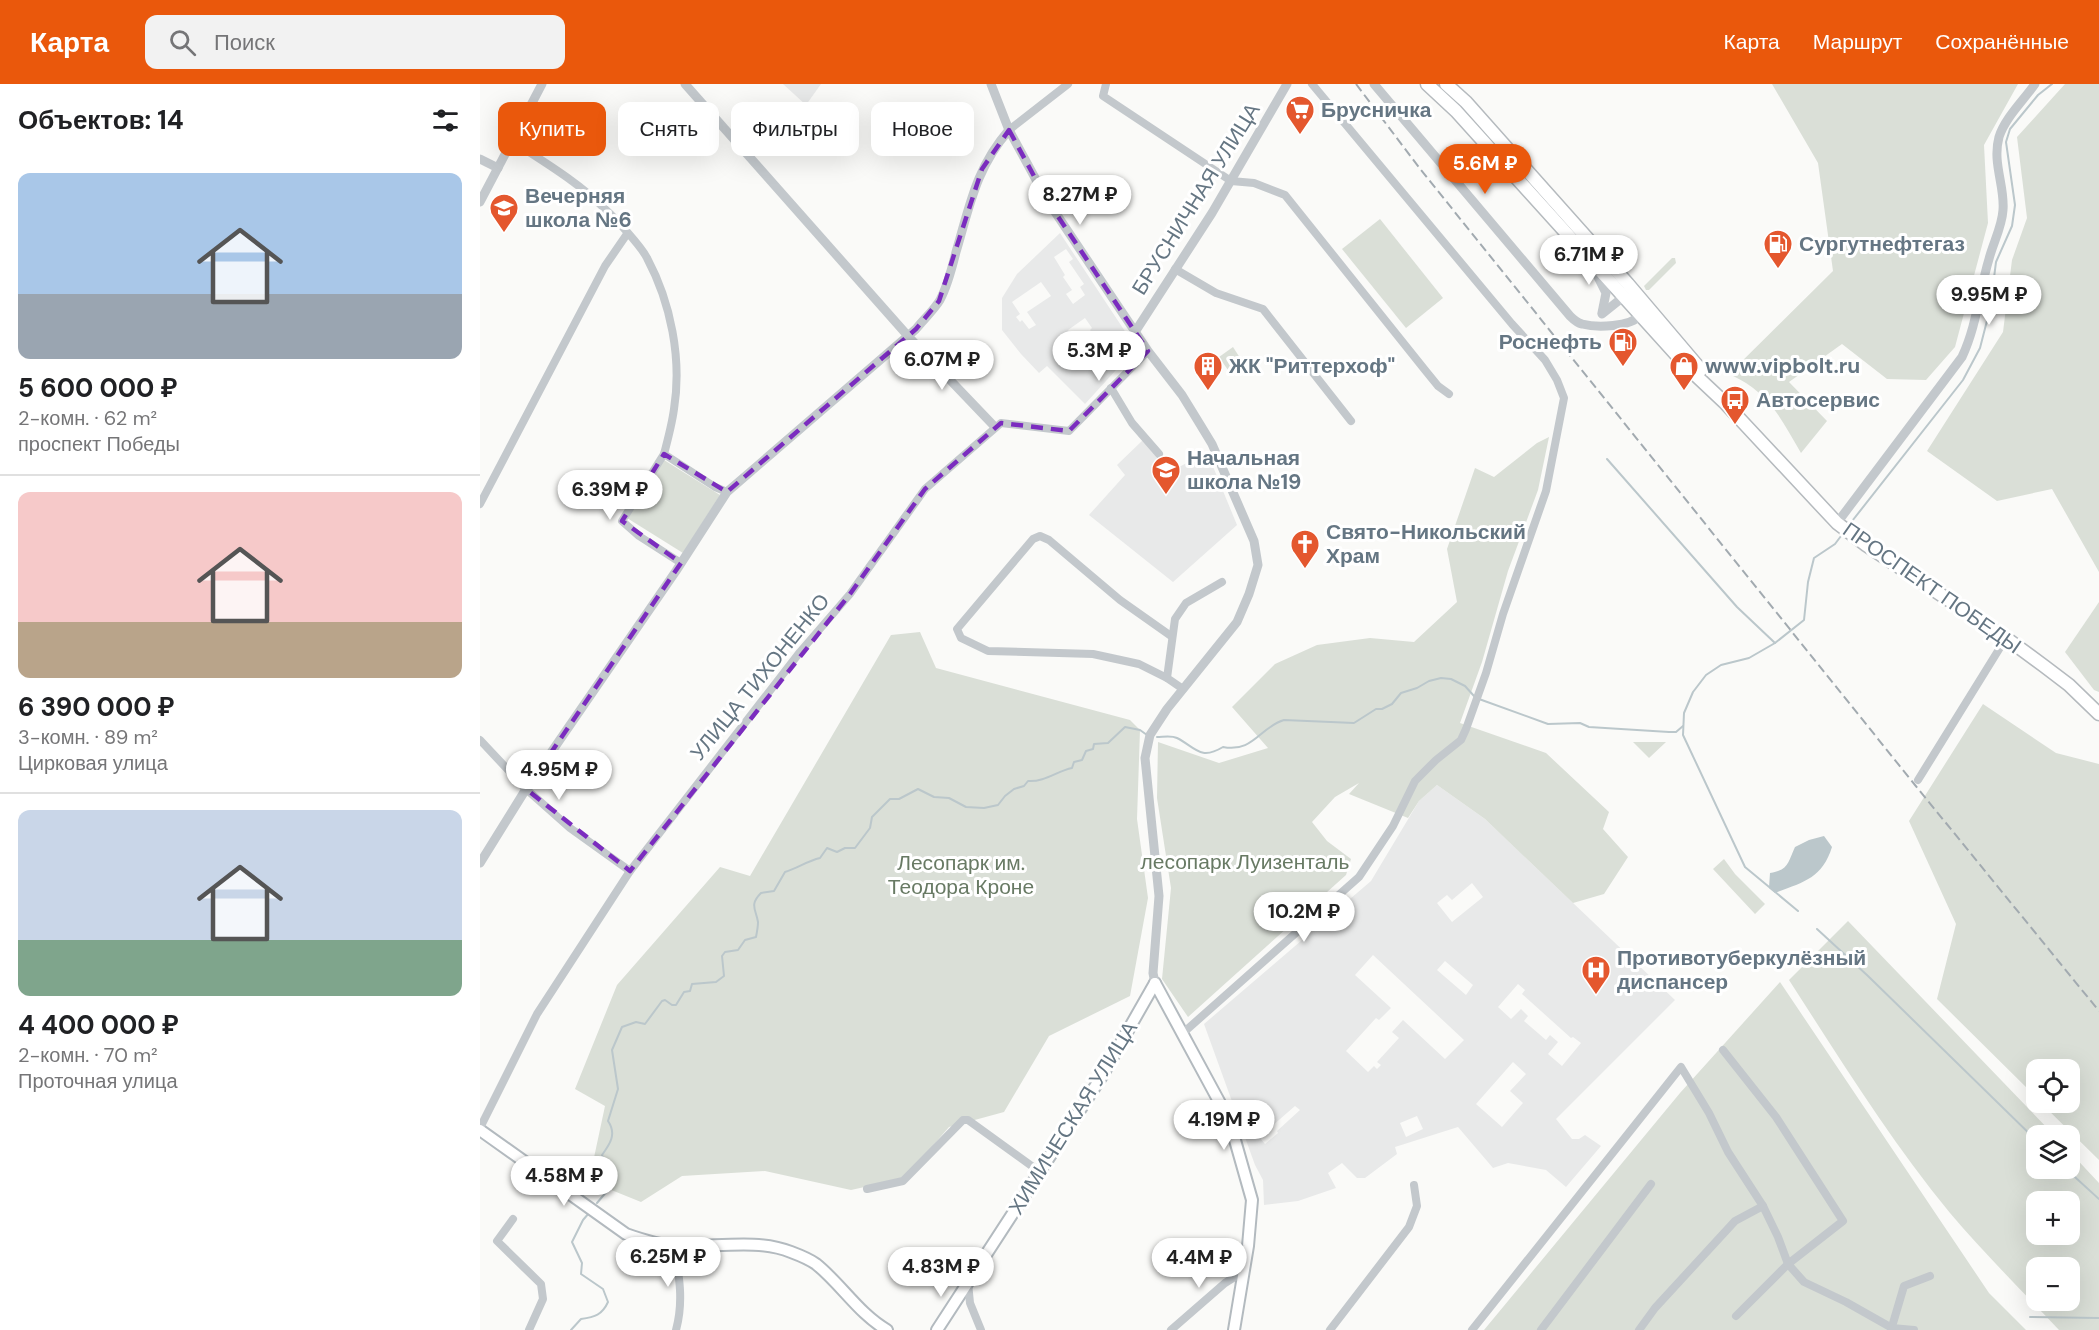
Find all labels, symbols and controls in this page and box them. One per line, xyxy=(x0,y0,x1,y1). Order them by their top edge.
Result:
search box xyxy=(145,15,565,69)
text: Карта xyxy=(30,24,109,61)
icon: search xyxy=(166,26,199,59)
text: Поиск xyxy=(214,28,275,57)
text: Карта xyxy=(1724,28,1780,56)
text: Маршрут xyxy=(1813,28,1902,56)
text: Сохранённые xyxy=(1935,28,2069,56)
supermarket icon: Брусничка xyxy=(1284,94,1316,136)
place label: Брусничка xyxy=(1321,96,1432,124)
street label: БРУСНИЧНАЯ УЛИЦА xyxy=(1126,98,1266,300)
chip: Купить xyxy=(498,102,606,156)
chip: Снять xyxy=(618,102,719,156)
chip: Фильтры xyxy=(731,102,859,156)
chip: Новое xyxy=(871,102,974,156)
text: Объектов: 14 xyxy=(18,103,184,137)
icon: filters xyxy=(429,104,462,137)
pin: 5.6M ₽ xyxy=(1436,144,1534,195)
text: 5.6M ₽ xyxy=(1452,150,1518,176)
pin: 8.27M ₽ xyxy=(1025,175,1135,226)
text: 8.27M ₽ xyxy=(1042,181,1118,207)
place label: Вечерняя школа №6 xyxy=(525,182,632,234)
school or university icon: Вечерняя школа №6 xyxy=(488,192,520,234)
icon: home xyxy=(186,212,294,320)
fuel station icon: Сургутнефтегаз xyxy=(1762,228,1794,270)
place label: Сургутнефтегаз xyxy=(1799,230,1965,258)
pin: 6.71M ₽ xyxy=(1534,235,1644,286)
text: 6.71M ₽ xyxy=(1554,241,1624,267)
pin: 9.95M ₽ xyxy=(1934,275,2044,326)
text: 9.95M ₽ xyxy=(1950,281,2028,307)
fuel station icon: Роснефть xyxy=(1607,326,1639,368)
place label: Роснефть xyxy=(1499,328,1602,356)
pin: 5.3M ₽ xyxy=(1050,331,1148,382)
text: 5.3M ₽ xyxy=(1066,337,1132,363)
pin: 6.07M ₽ xyxy=(887,340,997,391)
text: 6.07M ₽ xyxy=(904,346,980,372)
building icon: ЖК "Риттерхоф" xyxy=(1192,350,1224,392)
shop icon: www.vipbolt.ru xyxy=(1668,350,1700,392)
place label: ЖК "Риттерхоф" xyxy=(1228,352,1395,380)
place label: www.vipbolt.ru xyxy=(1705,352,1860,380)
text: 5 600 000 ₽ xyxy=(18,371,178,405)
bus stop icon: Автосервис xyxy=(1719,384,1751,426)
place label: Автосервис xyxy=(1756,386,1880,414)
text: 2-комн. · 62 m² xyxy=(18,405,157,431)
text: проспект Победы xyxy=(18,431,180,457)
place label: Начальная школа №19 xyxy=(1187,444,1301,496)
school or university icon: Начальная школа №19 xyxy=(1150,454,1182,496)
pin: 6.39M ₽ xyxy=(555,470,665,521)
text: 6.39M ₽ xyxy=(572,476,648,502)
street label: ПРОСПЕКТ ПОБЕДЫ xyxy=(1837,516,2027,660)
place label: Свято-Никольский Храм xyxy=(1326,518,1526,570)
church icon: Свято-Никольский Храм xyxy=(1289,528,1321,570)
icon: home xyxy=(186,531,294,639)
street label: УЛИЦА ТИХОНЕНКО xyxy=(684,588,836,766)
text: 6 390 000 ₽ xyxy=(18,690,175,724)
text: 3-комн. · 89 m² xyxy=(18,724,158,750)
text: Цирковая улица xyxy=(18,750,168,776)
pin: 4.95M ₽ xyxy=(504,750,614,801)
text: 4.95M ₽ xyxy=(520,756,598,782)
park label: лесопарк Луизенталь xyxy=(1140,848,1350,876)
icon: home xyxy=(186,849,294,957)
park label: Лесопарк им. Теодора Кроне xyxy=(888,849,1034,901)
pin: 10.2M ₽ xyxy=(1249,892,1359,943)
text: 10.2M ₽ xyxy=(1268,898,1340,924)
place label: Противотуберкулёзный диспансер xyxy=(1617,944,1866,996)
hospital icon: Противотуберкулёзный диспансер xyxy=(1580,954,1612,996)
text: 4 400 000 ₽ xyxy=(18,1008,179,1042)
street label: ХИМИЧЕСКАЯ УЛИЦА xyxy=(1002,1016,1144,1220)
text: 2-комн. · 70 m² xyxy=(18,1042,158,1068)
map controls xyxy=(2026,1059,2080,1311)
button: locate xyxy=(2026,1059,2080,1113)
text: Проточная улица xyxy=(18,1068,178,1094)
pin: 4.19M ₽ xyxy=(1169,1100,1279,1151)
text: 4.19M ₽ xyxy=(1188,1106,1260,1132)
button: layers xyxy=(2026,1125,2080,1179)
pin: 4.58M ₽ xyxy=(509,1156,619,1207)
text: 4.58M ₽ xyxy=(525,1162,603,1188)
button: + xyxy=(2026,1191,2080,1245)
pin: 6.25M ₽ xyxy=(613,1237,723,1288)
pin: 4.4M ₽ xyxy=(1150,1238,1248,1289)
text: 6.25M ₽ xyxy=(630,1243,706,1269)
text: 4.4M ₽ xyxy=(1166,1244,1232,1270)
pin: 4.83M ₽ xyxy=(886,1247,996,1298)
text: 4.83M ₽ xyxy=(902,1253,980,1279)
button: − xyxy=(2026,1257,2080,1311)

